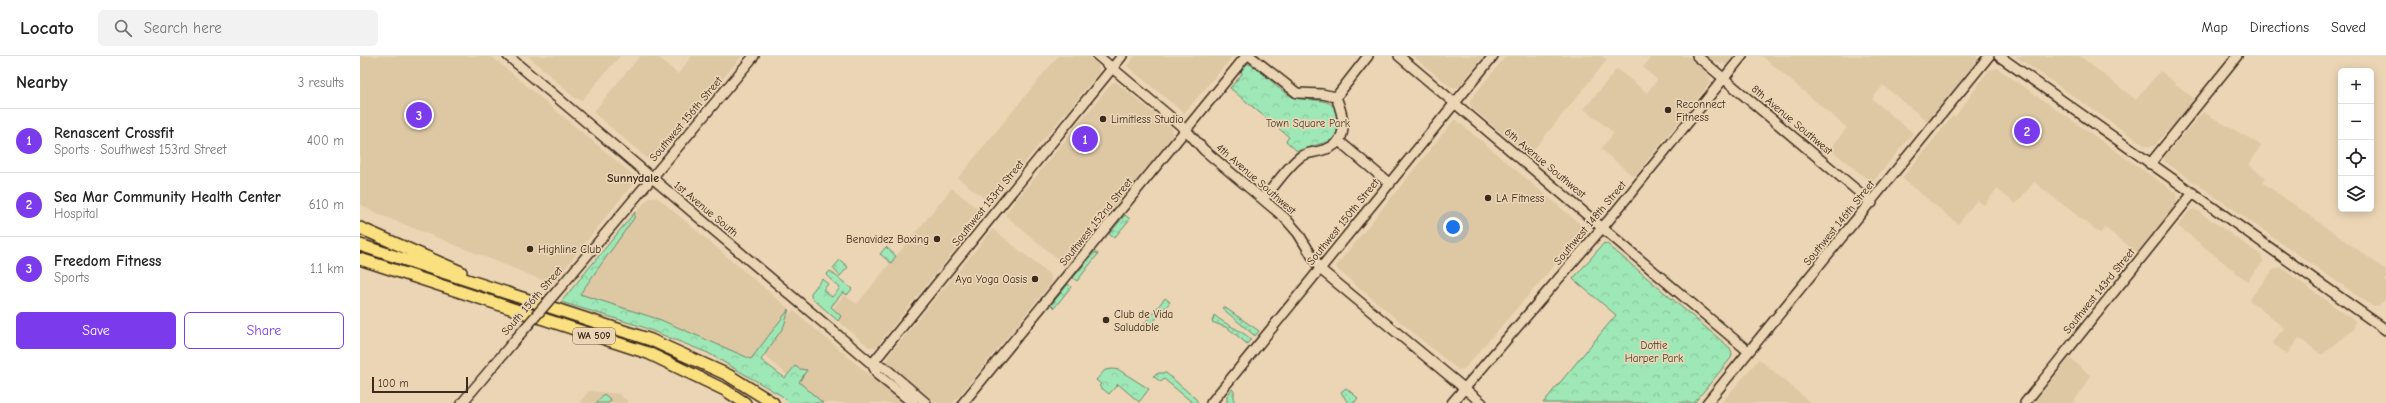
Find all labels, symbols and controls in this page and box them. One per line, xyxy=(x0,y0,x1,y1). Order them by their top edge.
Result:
search box xyxy=(98,10,378,46)
text: Locato xyxy=(20,17,74,39)
icon: search xyxy=(112,17,134,39)
text: Search here xyxy=(144,19,222,37)
text: Map xyxy=(2201,19,2228,36)
text: Directions xyxy=(2250,19,2309,36)
text: Saved xyxy=(2331,19,2366,36)
map controls xyxy=(2338,68,2374,212)
button: + xyxy=(2338,68,2374,104)
text: Nearby xyxy=(16,73,67,92)
street label: Southwest 156th Street xyxy=(647,73,726,164)
text: 3 results xyxy=(298,75,344,90)
street label: 8th Avenue Southwest xyxy=(1749,82,1836,158)
place label: Reconnect Fitness xyxy=(1676,98,1726,124)
pin: 3 xyxy=(406,100,432,130)
button: − xyxy=(2338,104,2374,140)
marker: Reconnect Fitness xyxy=(1663,105,1673,115)
place label: Limitless Studio xyxy=(1111,113,1184,126)
marker: Limitless Studio xyxy=(1098,114,1108,124)
pin: 2 xyxy=(2014,116,2040,146)
park label: Town Square Park xyxy=(1266,117,1351,130)
text: Renascent Crossfit xyxy=(54,124,174,142)
pin: 1 xyxy=(1072,124,1098,154)
street label: 6th Avenue Southwest xyxy=(1502,125,1589,201)
text: 1 xyxy=(26,133,32,148)
text: 400 m xyxy=(307,133,344,148)
button: locate xyxy=(2338,140,2374,176)
street label: 4th Avenue Southwest xyxy=(1213,141,1299,218)
text: Sports · Southwest 153rd Street xyxy=(54,142,226,157)
street label: Southwest 153rd Street xyxy=(949,157,1027,249)
district label: Sunnydale xyxy=(607,171,659,185)
street label: Southwest 152nd Street xyxy=(1057,175,1136,268)
street label: Southwest 150th Street xyxy=(1304,176,1382,268)
button: layers xyxy=(2338,176,2374,212)
street label: Southwest 146th Street xyxy=(1801,177,1878,268)
street label: 1st Avenue South xyxy=(671,178,741,240)
street label: Southwest 148th Street xyxy=(1551,178,1629,268)
text: Sea Mar Community Health Center xyxy=(54,188,281,206)
place label: LA Fitness xyxy=(1496,192,1545,205)
marker: LA Fitness xyxy=(1483,193,1493,203)
text: 2 xyxy=(26,197,32,212)
text: 610 m xyxy=(309,197,344,212)
text: Hospital xyxy=(54,206,98,221)
your location xyxy=(1443,217,1463,237)
place label: Benavidez Boxing xyxy=(846,233,929,246)
marker: Benavidez Boxing xyxy=(932,234,942,244)
place label: Highline Club xyxy=(538,243,601,256)
marker: Highline Club xyxy=(525,244,535,254)
street label: Southwest 143rd Street xyxy=(2061,245,2138,336)
text: Freedom Fitness xyxy=(54,252,161,270)
text: 3 xyxy=(26,261,32,276)
text: 1.1 km xyxy=(310,261,344,276)
street label: South 156th Street xyxy=(499,263,566,338)
text: Sports xyxy=(54,270,89,285)
place label: Aya Yoga Oasis xyxy=(955,273,1027,286)
marker: Aya Yoga Oasis xyxy=(1030,274,1040,284)
place label: Club de Vida Saludable xyxy=(1114,308,1173,334)
button: Save xyxy=(16,312,176,349)
button: Share xyxy=(184,312,344,349)
marker: Club de Vida Saludable xyxy=(1101,315,1111,325)
road number: WA 509 xyxy=(573,328,615,344)
park label: Dottie Harper Park xyxy=(1625,339,1684,365)
scale bar xyxy=(372,375,468,394)
text: 100 m xyxy=(378,377,409,390)

